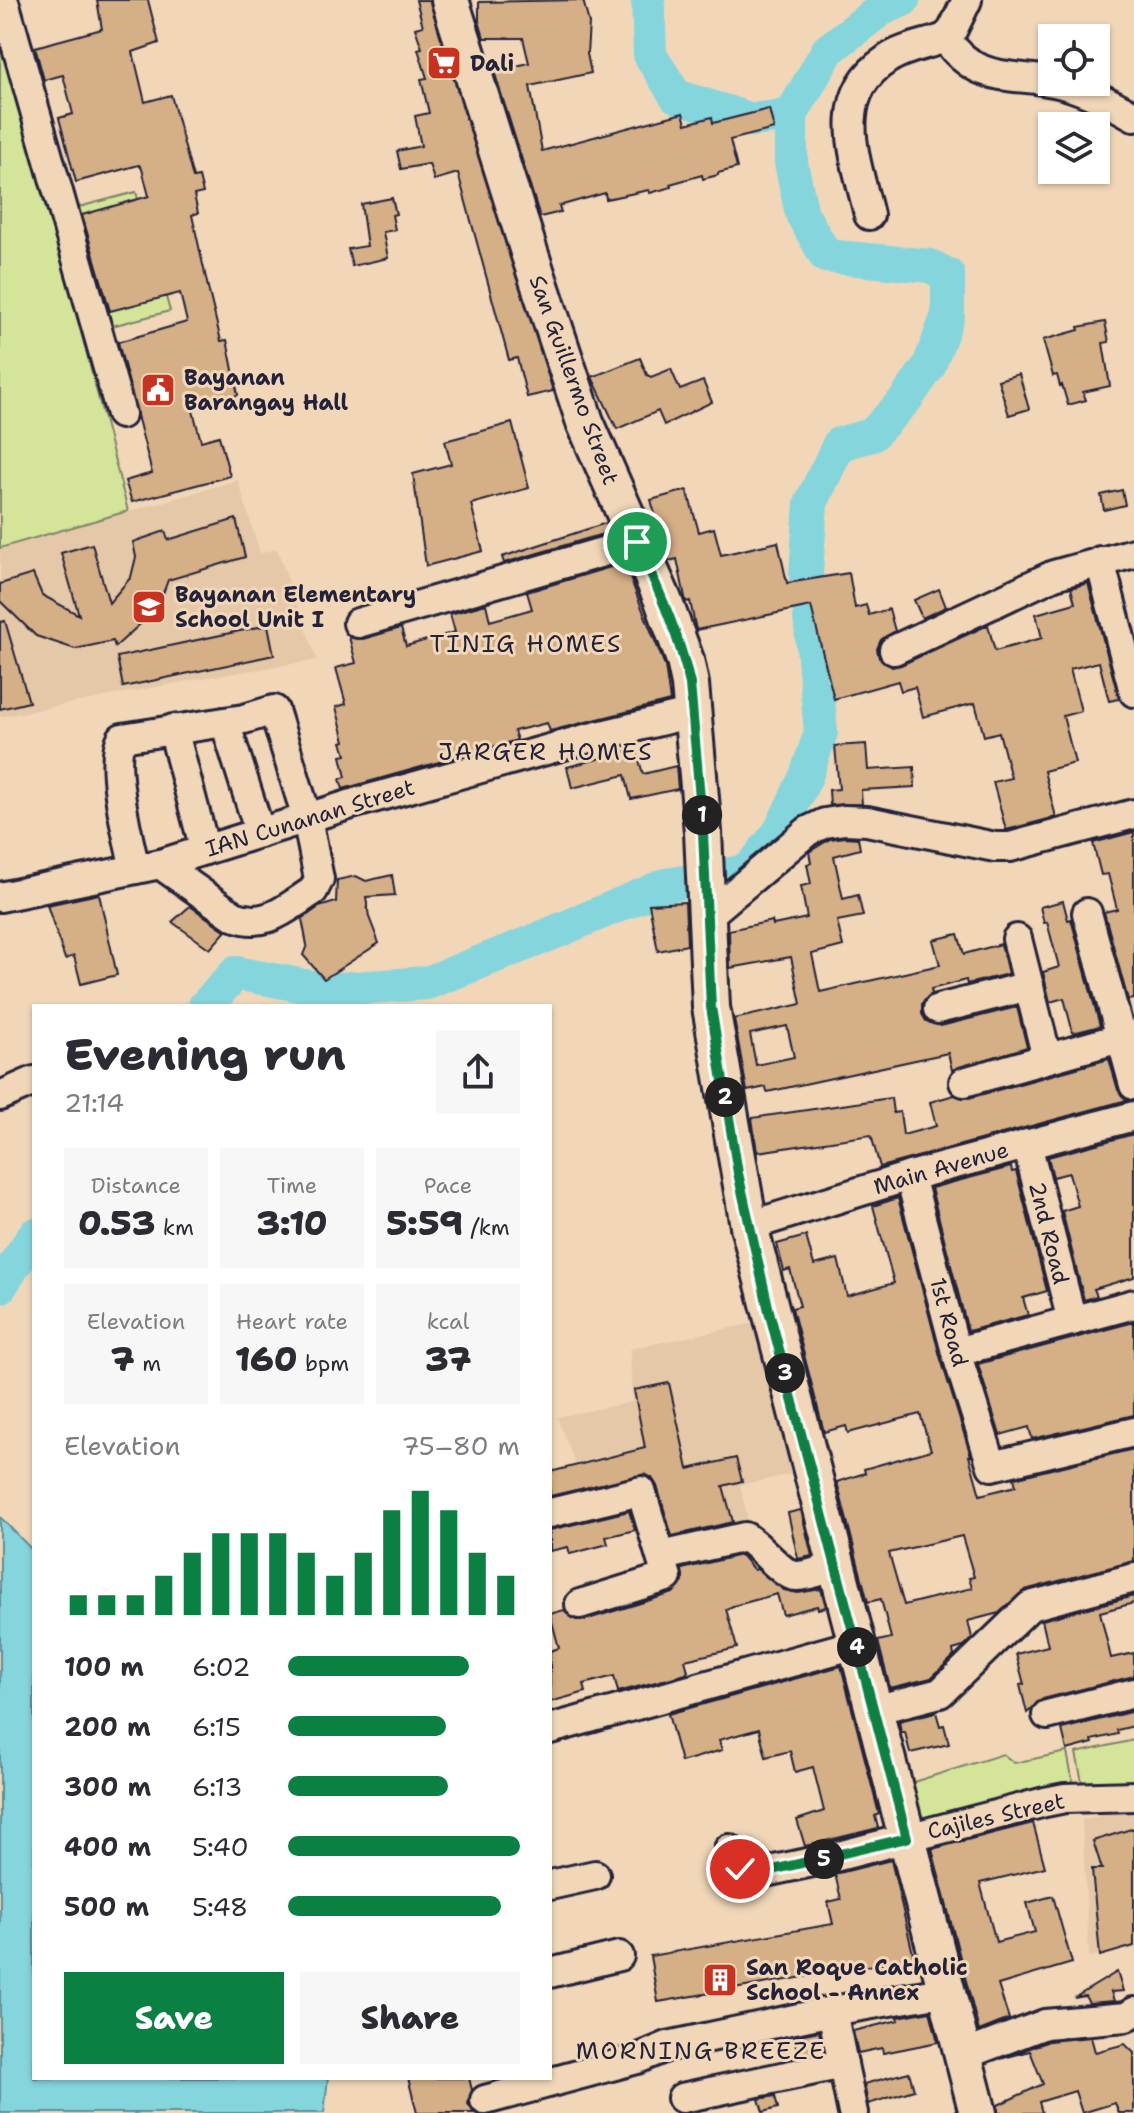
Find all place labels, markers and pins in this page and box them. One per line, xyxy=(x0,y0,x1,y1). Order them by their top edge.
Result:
supermarket icon: Dali xyxy=(425,44,463,82)
place label: Dali xyxy=(470,49,514,78)
place label: Bayanan Barangay Hall xyxy=(184,363,349,417)
public building icon: Bayanan Barangay Hall xyxy=(139,371,177,409)
pin xyxy=(603,508,671,576)
place label: Bayanan Elementary School Unit I xyxy=(175,580,416,634)
school or university icon: Bayanan Elementary School Unit I xyxy=(130,588,168,626)
pin: 1 xyxy=(682,795,722,835)
pin: 2 xyxy=(705,1077,745,1117)
pin: 3 xyxy=(765,1353,805,1393)
pin: 4 xyxy=(837,1627,877,1667)
pin xyxy=(706,1835,774,1903)
pin: 5 xyxy=(804,1839,844,1879)
place label: San Roque Catholic School - Annex xyxy=(746,1953,968,2007)
building icon: San Roque Catholic School - Annex xyxy=(701,1961,739,1999)

